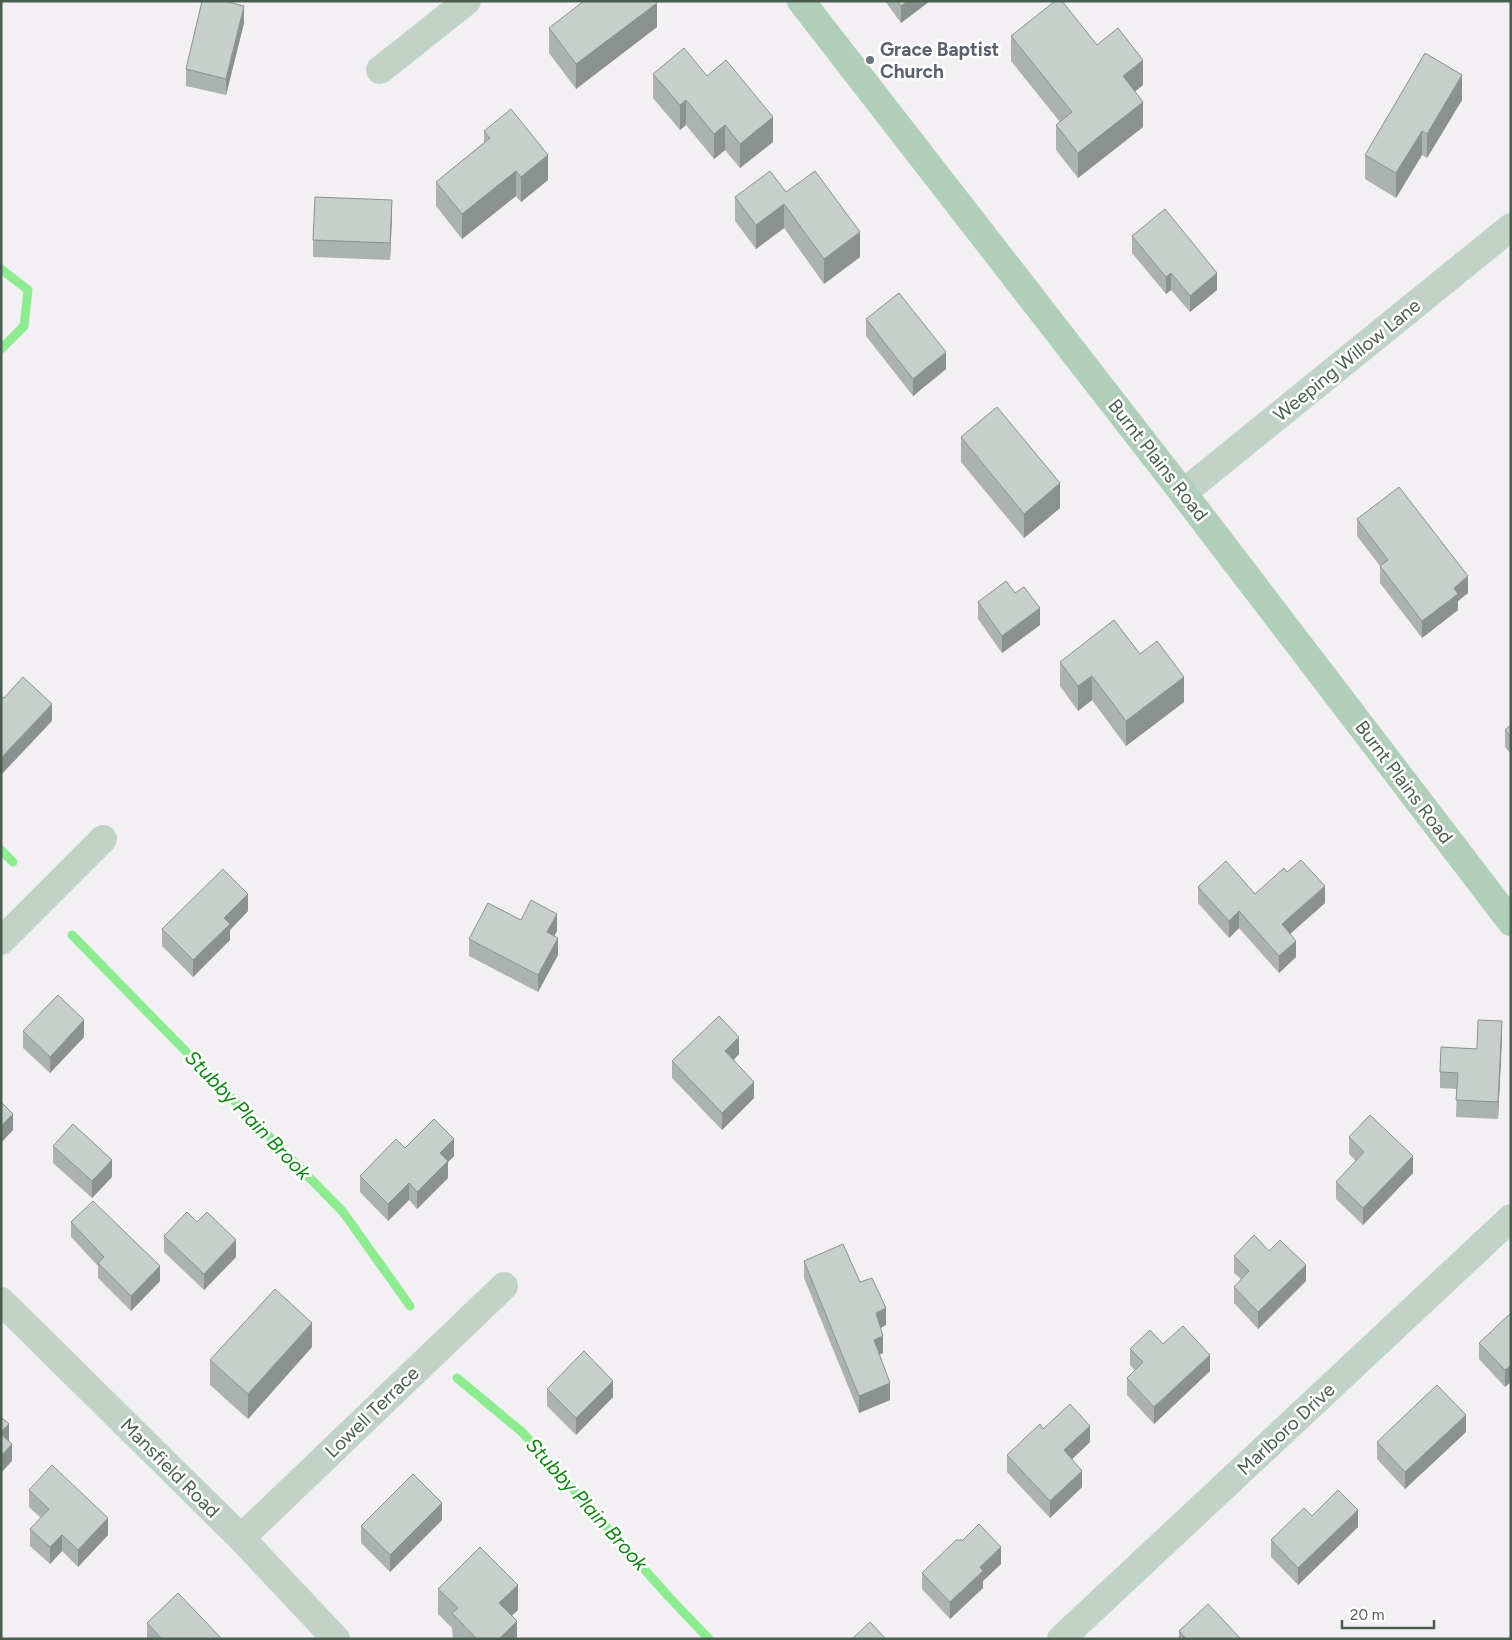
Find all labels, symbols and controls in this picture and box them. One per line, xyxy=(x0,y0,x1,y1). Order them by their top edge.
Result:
place label: Grace Baptist Church xyxy=(880,38,1000,83)
marker: Grace Baptist Church xyxy=(864,54,876,66)
street label: Weeping Willow Lane xyxy=(1269,294,1425,426)
street label: Burnt Plains Road xyxy=(1103,394,1213,526)
street label: Burnt Plains Road xyxy=(1350,716,1458,848)
water label: Stubby Plain Brook xyxy=(180,1045,317,1186)
street label: Lowell Terrace xyxy=(320,1361,424,1463)
street label: Marlboro Drive xyxy=(1233,1378,1339,1480)
street label: Mansfield Road xyxy=(116,1414,224,1522)
water label: Stubby Plain Brook xyxy=(521,1433,654,1576)
scale bar xyxy=(1342,1598,1434,1630)
text: 20 m xyxy=(1350,1606,1384,1624)

